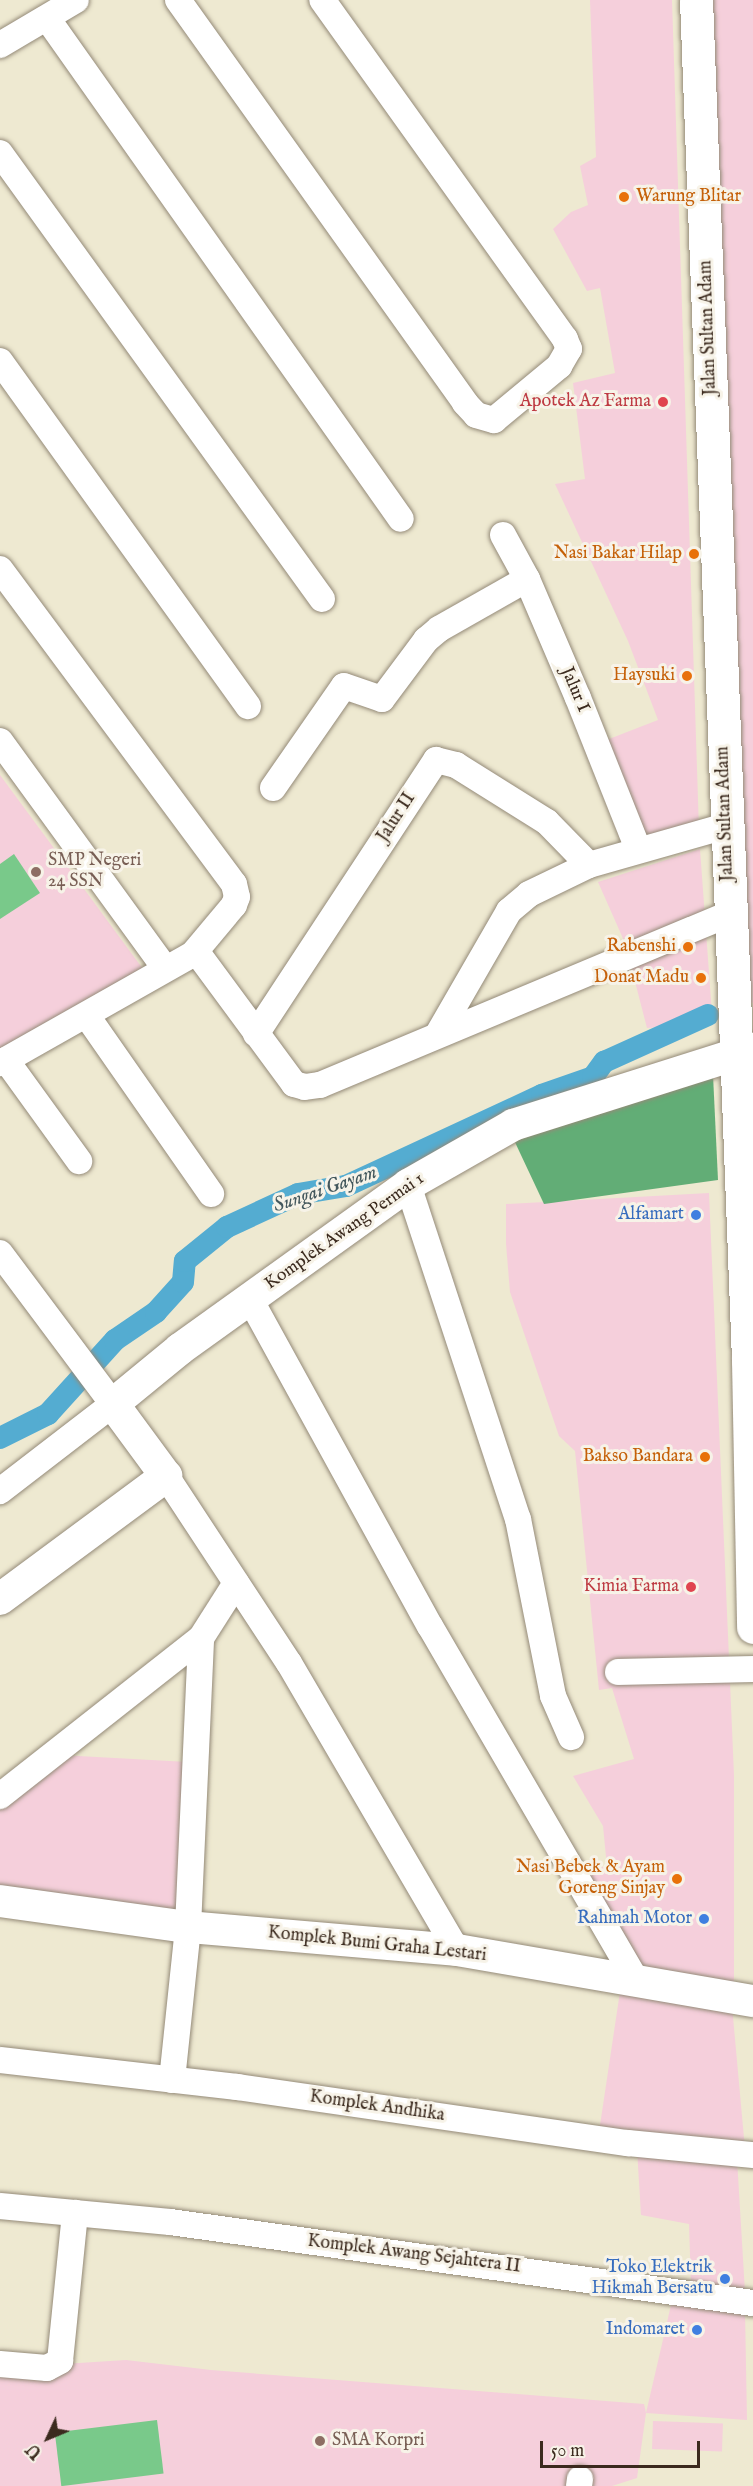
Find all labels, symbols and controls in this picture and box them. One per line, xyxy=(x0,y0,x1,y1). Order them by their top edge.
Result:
place label: Warung Blitar xyxy=(636,186,741,208)
marker: Warung Blitar xyxy=(617,190,631,204)
street label: Jalan Sultan Adam xyxy=(696,260,722,396)
place label: Apotek Az Farma xyxy=(520,391,651,413)
marker: Apotek Az Farma xyxy=(656,395,670,409)
place label: Nasi Bakar Hilap xyxy=(554,543,682,565)
marker: Nasi Bakar Hilap xyxy=(687,547,701,561)
street label: Jalur I xyxy=(555,664,593,716)
place label: Haysuki xyxy=(613,665,675,687)
marker: Haysuki xyxy=(680,669,694,683)
street label: Jalan Sultan Adam xyxy=(713,746,739,882)
street label: Jalur II xyxy=(373,789,421,847)
place label: SMP Negeri 24 SSN xyxy=(48,851,141,894)
marker: SMP Negeri 24 SSN xyxy=(29,865,43,879)
place label: Rabenshi xyxy=(606,936,676,958)
marker: Rabenshi xyxy=(681,940,695,954)
place label: Donat Madu xyxy=(594,967,689,989)
marker: Donat Madu xyxy=(694,971,708,985)
water label: Sungai Gayam xyxy=(270,1160,380,1218)
street label: Komplek Awang Permai 1 xyxy=(261,1169,429,1295)
place label: Alfamart xyxy=(618,1204,684,1226)
marker: Alfamart xyxy=(689,1208,703,1222)
place label: Bakso Bandara xyxy=(583,1446,693,1468)
marker: Bakso Bandara xyxy=(698,1450,712,1464)
place label: Kimia Farma xyxy=(584,1576,679,1598)
marker: Kimia Farma xyxy=(684,1580,698,1594)
place label: Nasi Bebek & Ayam Goreng Sinjay xyxy=(516,1858,665,1900)
marker: Nasi Bebek & Ayam Goreng Sinjay xyxy=(670,1872,684,1886)
place label: Rahmah Motor xyxy=(577,1908,692,1930)
marker: Rahmah Motor xyxy=(697,1912,711,1926)
street label: Komplek Bumi Graha Lestari xyxy=(267,1923,487,1967)
street label: Komplek Andhika xyxy=(308,2087,446,2127)
street label: Komplek Awang Sejahtera II xyxy=(306,2231,522,2279)
place label: Toko Elektrik Hikmah Bersatu xyxy=(592,2258,713,2300)
marker: Toko Elektrik Hikmah Bersatu xyxy=(718,2272,732,2286)
place label: Indomaret xyxy=(606,2319,685,2341)
marker: Indomaret xyxy=(690,2323,704,2337)
north arrow xyxy=(18,2408,78,2468)
scale bar xyxy=(543,2429,704,2467)
place label: SMA Korpri xyxy=(332,2430,425,2452)
marker: SMA Korpri xyxy=(313,2434,327,2448)
text: U xyxy=(23,2439,47,2462)
text: 50 m xyxy=(551,2440,584,2463)

